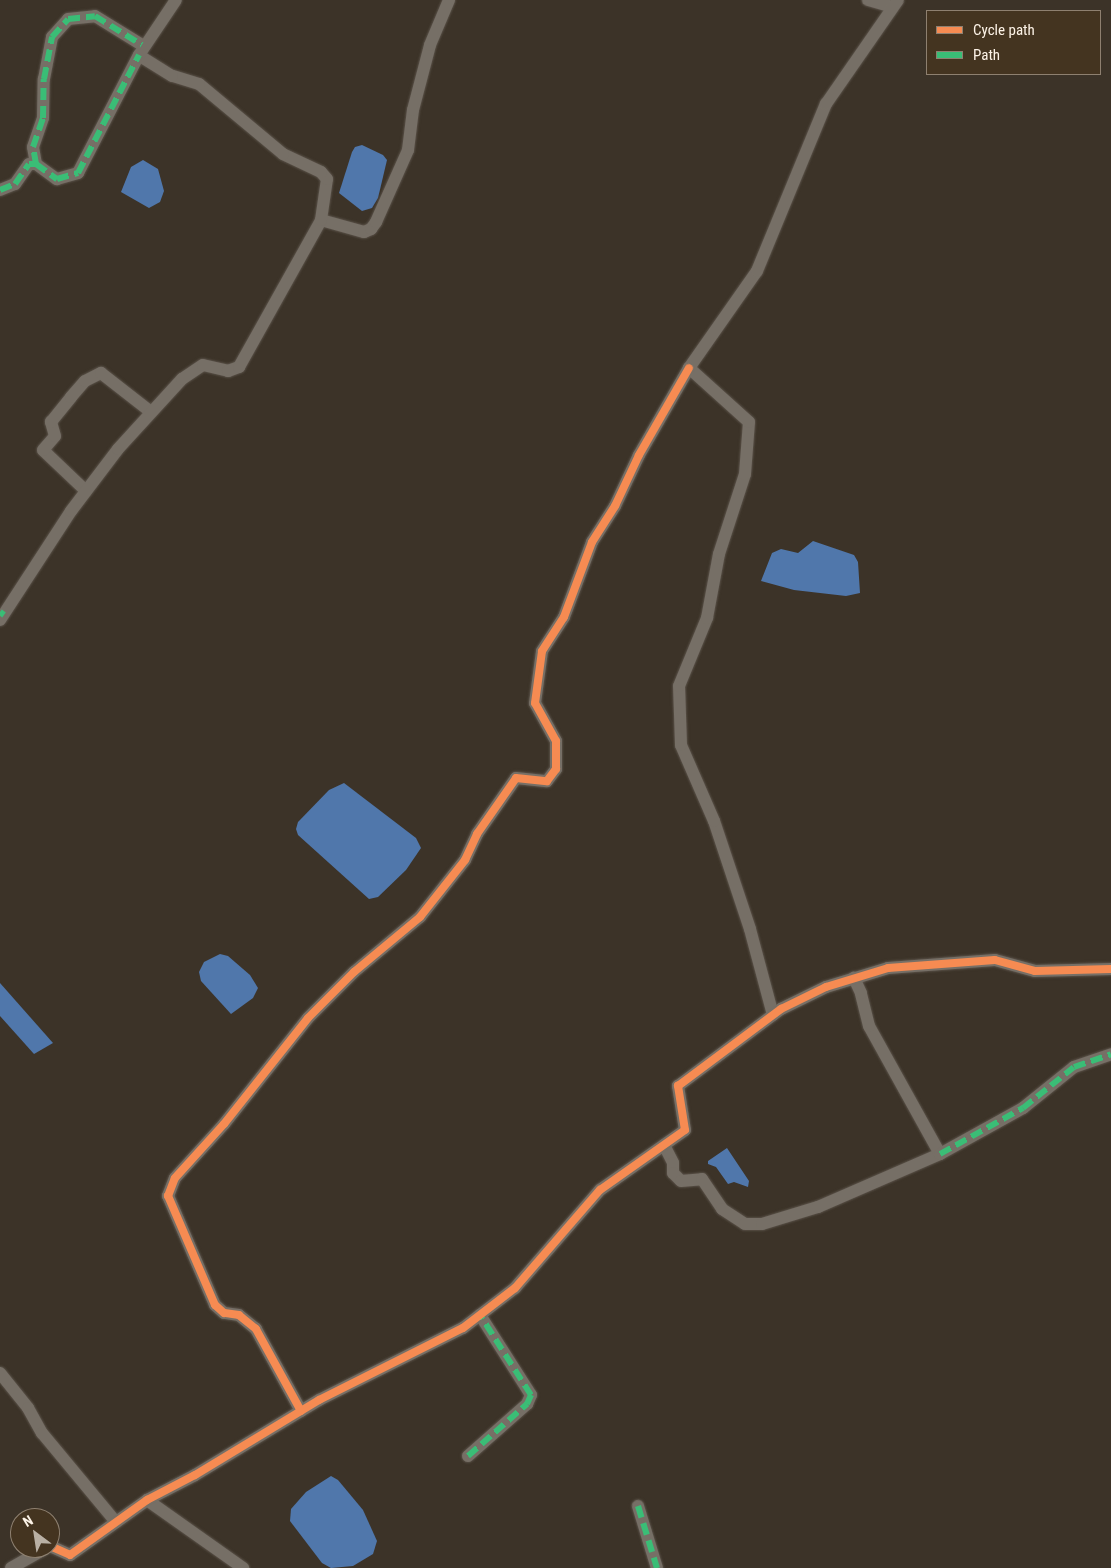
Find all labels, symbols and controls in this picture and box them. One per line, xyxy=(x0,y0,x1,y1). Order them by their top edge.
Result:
legend xyxy=(926,10,1101,75)
text: Cycle path xyxy=(973,21,1035,39)
text: Path xyxy=(973,46,1000,64)
north arrow xyxy=(10,1508,60,1558)
text: N xyxy=(20,1512,36,1530)

